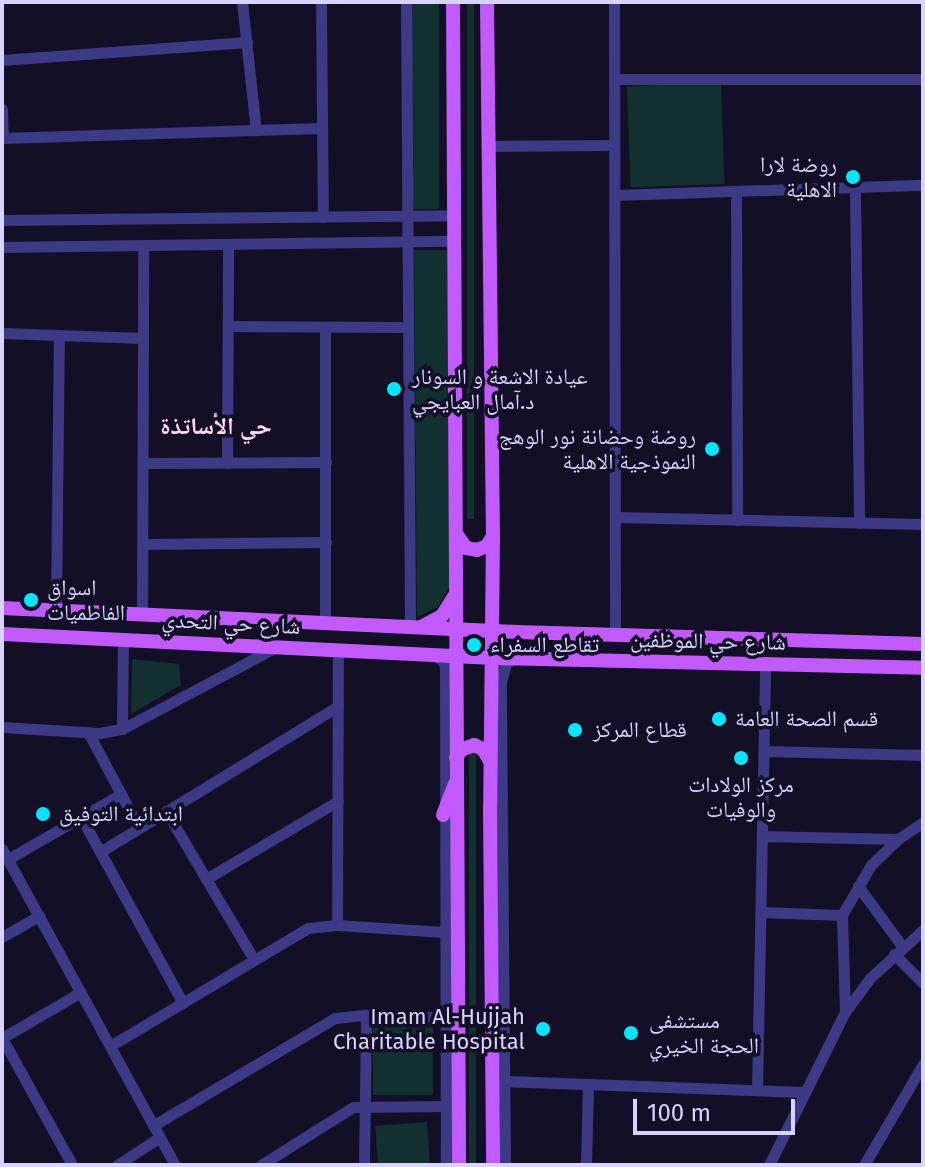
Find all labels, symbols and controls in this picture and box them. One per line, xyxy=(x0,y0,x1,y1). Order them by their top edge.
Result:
place label: روضة لارا الاهلية xyxy=(760,151,837,202)
marker: روضة لارا الاهلية xyxy=(844,168,862,186)
place label: عيادة الاشعة و السونار د.آمال العبايجي xyxy=(412,363,588,414)
marker: عيادة الاشعة و السونار د.آمال العبايجي xyxy=(383,378,405,400)
district label: حي الأساتذة xyxy=(160,413,272,441)
place label: روضة وحضانة نور الوهج النموذجية الاهلية xyxy=(499,423,696,474)
marker: روضة وحضانة نور الوهج النموذجية الاهلية xyxy=(703,440,721,458)
place label: اسواق الفاطميات xyxy=(47,574,125,626)
marker: اسواق الفاطميات xyxy=(22,591,40,609)
street label: شارع حي التحدي xyxy=(161,606,301,640)
street label: شارع حي الموظفين xyxy=(630,626,786,656)
place label: تقاطع السفراء xyxy=(490,632,599,658)
marker: تقاطع السفراء xyxy=(465,636,483,654)
place label: قسم الصحة العامة xyxy=(735,706,878,732)
marker: قسم الصحة العامة xyxy=(710,710,728,728)
place label: قطاع المركز xyxy=(593,717,687,743)
marker: قطاع المركز xyxy=(564,719,586,741)
marker: مركز الولادات والوفيات xyxy=(732,749,750,767)
place label: مركز الولادات والوفيات xyxy=(688,771,794,822)
place label: ابتدائية التوفيق xyxy=(59,801,183,827)
marker: ابتدائية التوفيق xyxy=(34,805,52,823)
place label: Imam Al-Hujjah Charitable Hospital xyxy=(333,1003,525,1054)
place label: مستشفى الحجة الخيري xyxy=(649,1007,759,1058)
marker: Imam Al-Hujjah Charitable Hospital xyxy=(532,1018,554,1040)
marker: مستشفى الحجة الخيري xyxy=(620,1022,642,1044)
scale bar xyxy=(637,1083,799,1133)
text: 100 m xyxy=(647,1099,711,1127)

